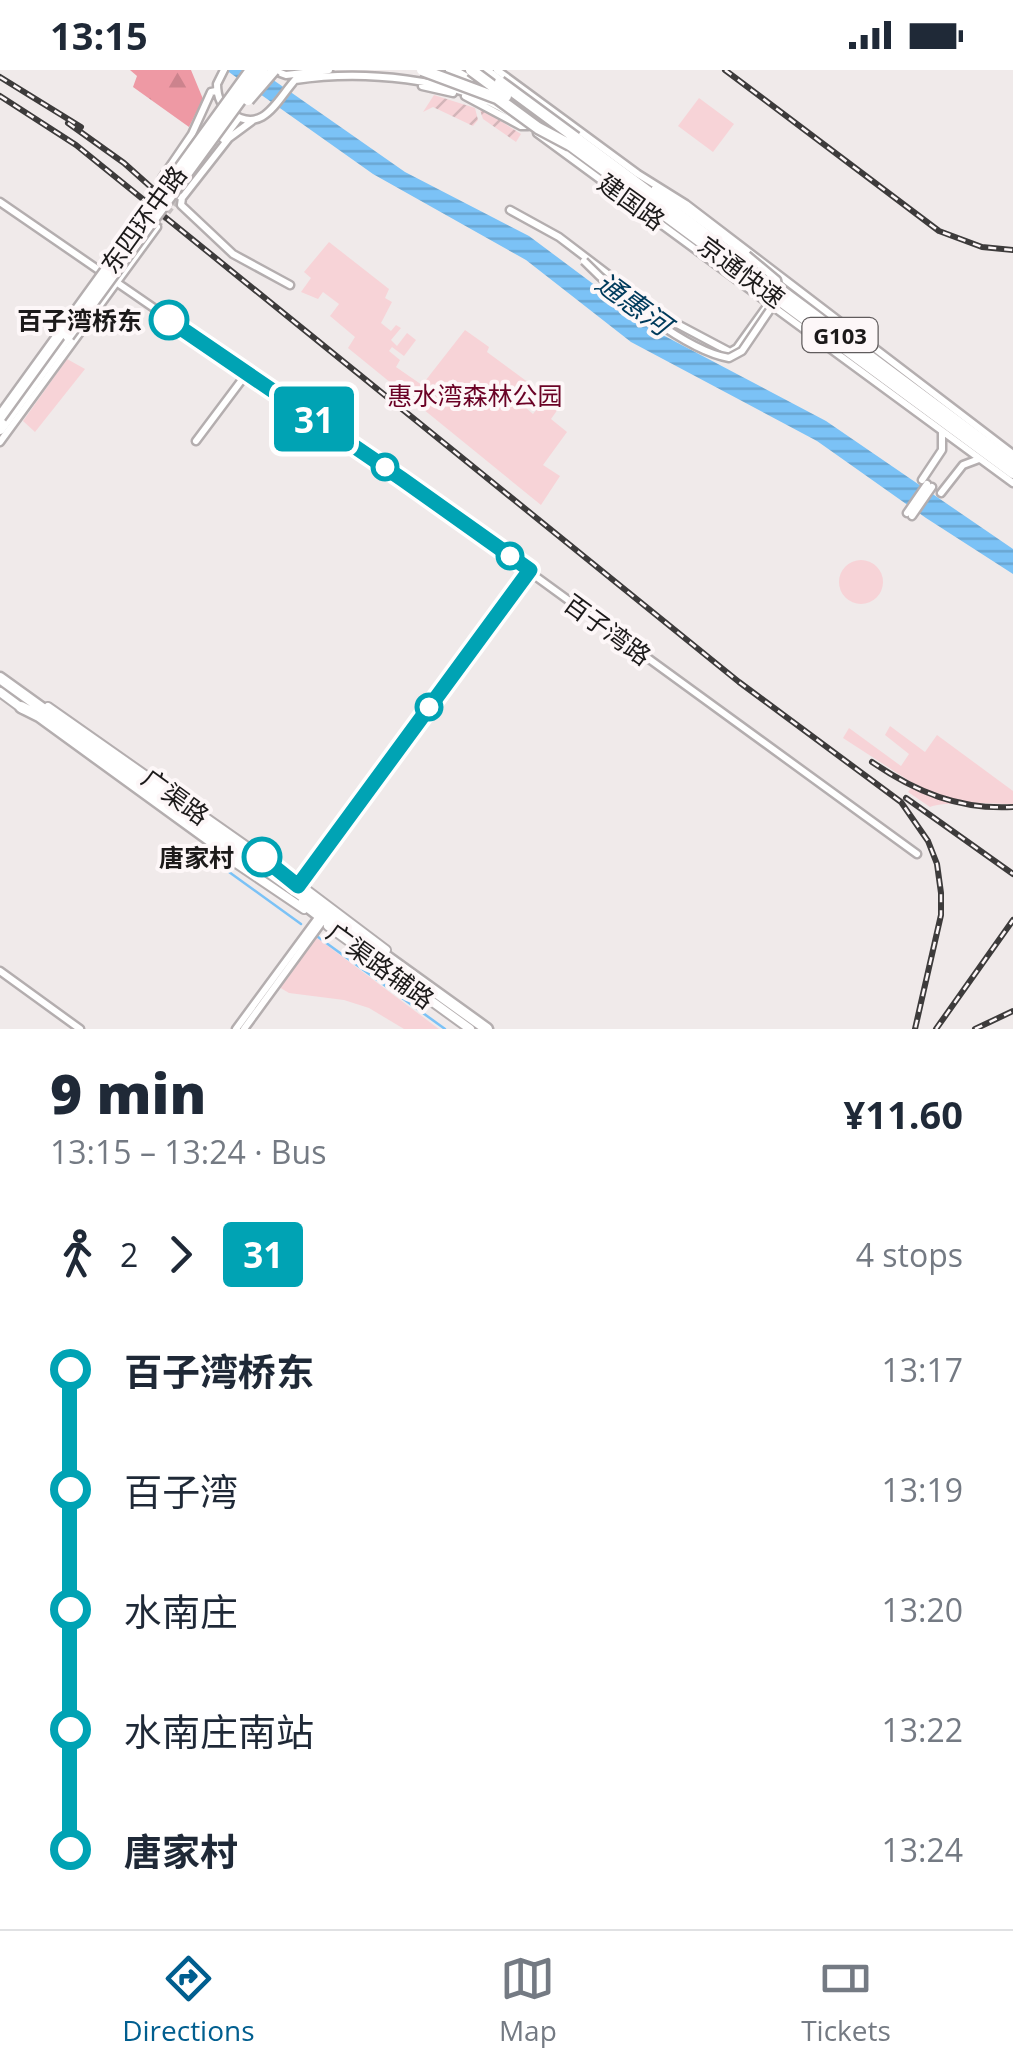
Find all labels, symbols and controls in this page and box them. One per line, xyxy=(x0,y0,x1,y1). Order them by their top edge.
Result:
text: 13:15 xyxy=(50,9,148,61)
street label: 东四环中路 xyxy=(93,158,193,280)
street label: 建国路 xyxy=(592,165,672,237)
street label: 京通快速 xyxy=(692,227,792,315)
water label: 通惠河 xyxy=(589,263,683,346)
marker: 百子湾桥东 xyxy=(150,301,188,339)
place label: 百子湾桥东 xyxy=(17,303,142,337)
road number: G103 xyxy=(802,318,878,352)
park label: 惠水湾森林公园 xyxy=(387,378,563,412)
line badge: 31 xyxy=(269,386,359,452)
text: 31 xyxy=(294,396,334,443)
unlabelled marker xyxy=(372,454,398,480)
unlabelled marker xyxy=(497,543,523,569)
street label: 百子湾路 xyxy=(558,586,658,672)
unlabelled marker xyxy=(416,694,442,720)
street label: 广渠路 xyxy=(136,760,216,832)
marker: 唐家村 xyxy=(243,838,281,876)
place label: 唐家村 xyxy=(159,840,234,874)
street label: 广渠路辅路 xyxy=(320,915,442,1015)
text: 9 min xyxy=(50,1055,206,1130)
text: ¥11.60 xyxy=(844,1088,963,1140)
text: 13:15 – 13:24 · Bus xyxy=(50,1130,326,1173)
icon: walk xyxy=(50,1227,105,1282)
icon: forward xyxy=(153,1227,208,1282)
text: 31 xyxy=(243,1231,283,1278)
text: 2 xyxy=(120,1233,138,1276)
text: 4 stops xyxy=(856,1233,963,1276)
text: 百子湾桥东 xyxy=(124,1345,314,1397)
text: 13:17 xyxy=(881,1348,963,1391)
text: 百子湾 xyxy=(124,1465,238,1517)
text: 13:19 xyxy=(881,1468,963,1511)
text: 水南庄 xyxy=(124,1585,238,1637)
text: 13:20 xyxy=(881,1588,963,1631)
text: 水南庄南站 xyxy=(124,1705,314,1757)
text: 13:22 xyxy=(881,1708,963,1751)
text: 唐家村 xyxy=(124,1825,238,1877)
text: 13:24 xyxy=(881,1828,963,1871)
tab: Directions xyxy=(122,1951,255,2049)
tab: Map xyxy=(499,1951,557,2049)
tab: Tickets xyxy=(801,1951,891,2049)

